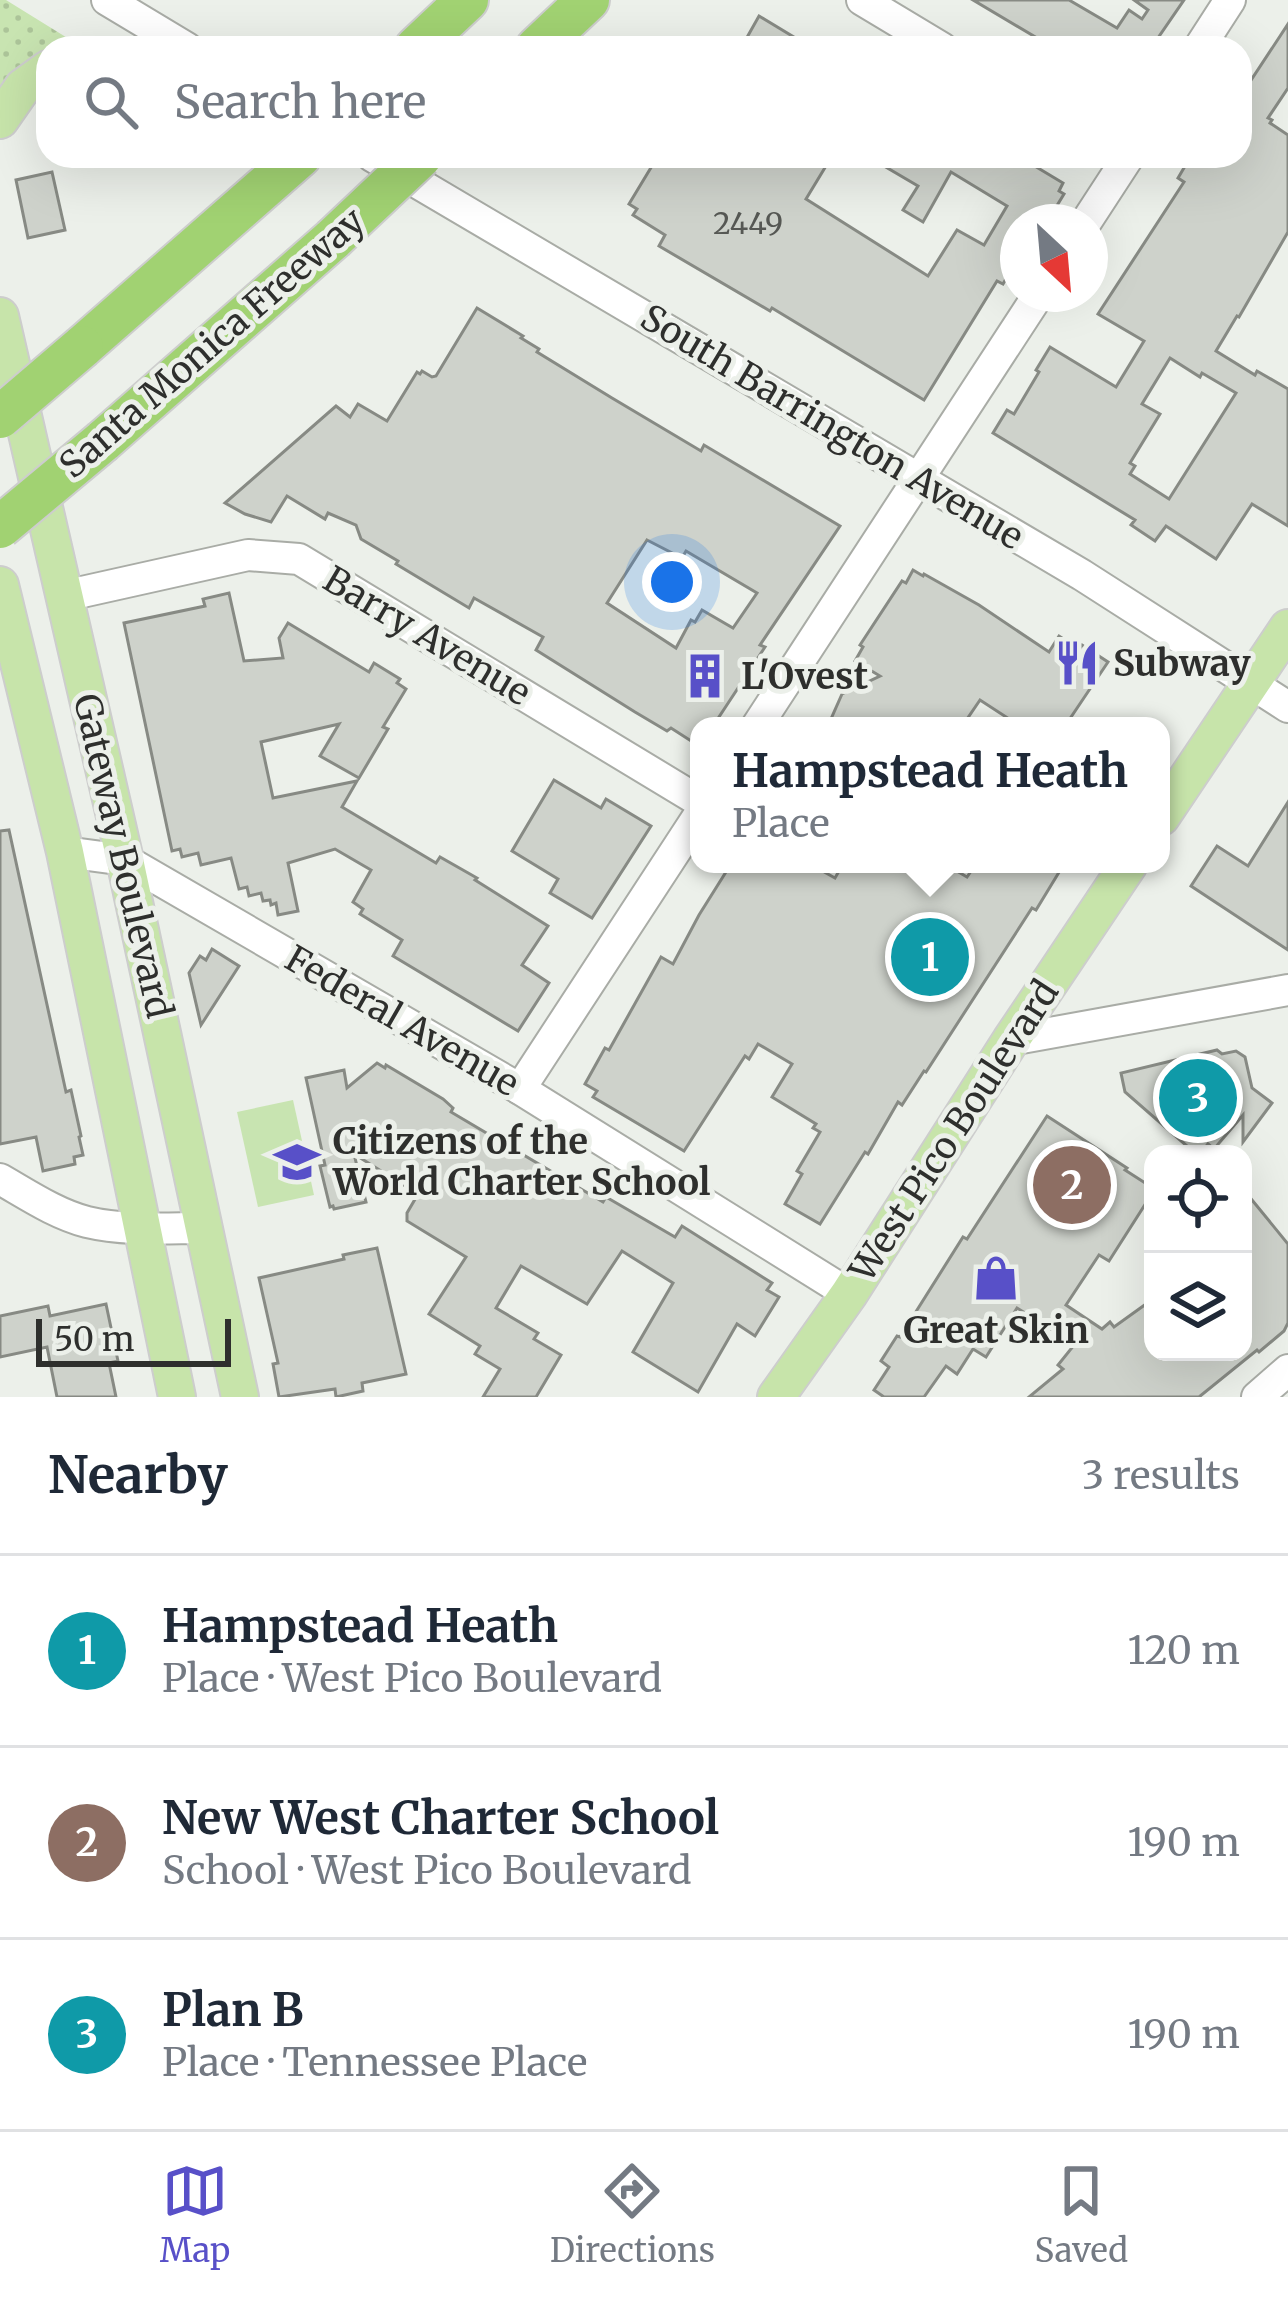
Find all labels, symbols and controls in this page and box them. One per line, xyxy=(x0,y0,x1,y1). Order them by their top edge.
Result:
search box xyxy=(36,36,1252,168)
icon: search xyxy=(78,69,144,135)
text: Search here xyxy=(174,74,426,130)
street label: Santa Monica Freeway xyxy=(50,198,374,488)
house number: 2449 xyxy=(713,204,783,242)
north arrow xyxy=(1000,204,1108,312)
street label: South Barrington Avenue xyxy=(633,295,1031,559)
your location xyxy=(642,552,702,612)
street label: Barry Avenue xyxy=(315,557,539,715)
restaurant icon: Subway xyxy=(1052,638,1102,688)
place label: Subway xyxy=(1113,641,1251,686)
building icon: L'Ovest xyxy=(680,651,730,701)
place label: L'Ovest xyxy=(741,654,869,699)
street label: Gateway Boulevard xyxy=(64,690,182,1022)
popup xyxy=(690,717,1170,873)
text: Hampstead Heath xyxy=(732,743,1128,799)
text: Place xyxy=(732,799,829,848)
pin: 1 xyxy=(891,912,969,1002)
street label: Federal Avenue xyxy=(277,936,527,1106)
street label: West Pico Boulevard xyxy=(839,972,1068,1291)
pin: 3 xyxy=(1159,1053,1237,1143)
place label: Citizens of the World Charter School xyxy=(332,1119,711,1205)
school or university icon: Citizens of the World Charter School xyxy=(272,1137,322,1187)
pin: 2 xyxy=(1033,1140,1111,1230)
map controls xyxy=(1144,1145,1252,1361)
button: locate xyxy=(1144,1145,1252,1253)
shop icon: Great Skin xyxy=(971,1253,1021,1303)
button: layers xyxy=(1144,1253,1252,1361)
place label: Great Skin xyxy=(903,1308,1089,1353)
scale bar xyxy=(36,1313,231,1366)
text: 50 m xyxy=(54,1319,135,1360)
text: Nearby xyxy=(48,1443,228,1507)
text: 3 results xyxy=(1082,1451,1240,1500)
text: Hampstead Heath xyxy=(162,1598,558,1654)
text: 1 xyxy=(78,1626,96,1675)
text: 120 m xyxy=(1127,1626,1240,1675)
text: Place · West Pico Boulevard xyxy=(162,1654,662,1703)
text: New West Charter School xyxy=(162,1790,719,1846)
text: 2 xyxy=(76,1818,98,1867)
text: 190 m xyxy=(1128,1818,1240,1867)
text: School · West Pico Boulevard xyxy=(162,1846,692,1895)
text: Plan B xyxy=(162,1982,304,2038)
text: 3 xyxy=(76,2010,98,2059)
text: 190 m xyxy=(1128,2010,1240,2059)
text: Place · Tennessee Place xyxy=(162,2038,587,2087)
tab: Map xyxy=(160,2158,230,2271)
tab: Directions xyxy=(550,2158,715,2271)
tab: Saved xyxy=(1035,2158,1128,2271)

